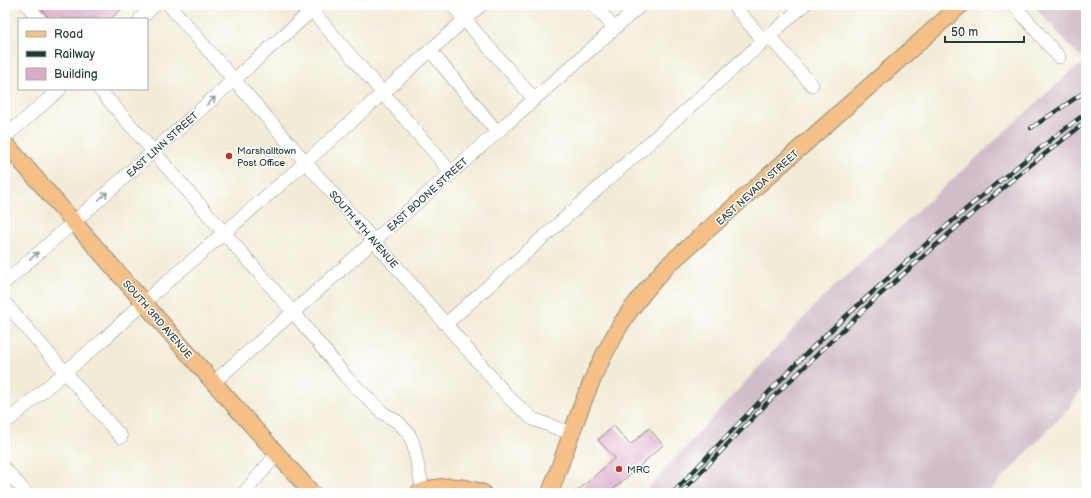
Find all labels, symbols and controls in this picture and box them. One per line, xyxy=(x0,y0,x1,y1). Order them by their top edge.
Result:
legend xyxy=(18,18,148,90)
scale bar xyxy=(945,18,1024,44)
text: 50 m xyxy=(951,25,978,40)
text: Road xyxy=(54,27,83,42)
text: Railway xyxy=(54,47,96,62)
text: Building xyxy=(54,67,98,82)
one-way arrow xyxy=(206,96,216,105)
street label: EAST LINN STREET xyxy=(125,110,201,180)
place label: Marshalltown Post Office xyxy=(237,145,297,169)
street label: EAST NEVADA STREET xyxy=(714,148,801,228)
marker: Marshalltown Post Office xyxy=(224,151,234,161)
street label: EAST BOONE STREET xyxy=(385,155,470,234)
street label: SOUTH 4TH AVENUE xyxy=(326,189,400,271)
one-way arrow xyxy=(98,192,108,201)
one-way arrow xyxy=(29,252,40,261)
street label: SOUTH 3RD AVENUE xyxy=(120,278,195,362)
marker: MRC xyxy=(614,464,624,474)
place label: MRC xyxy=(627,464,650,476)

